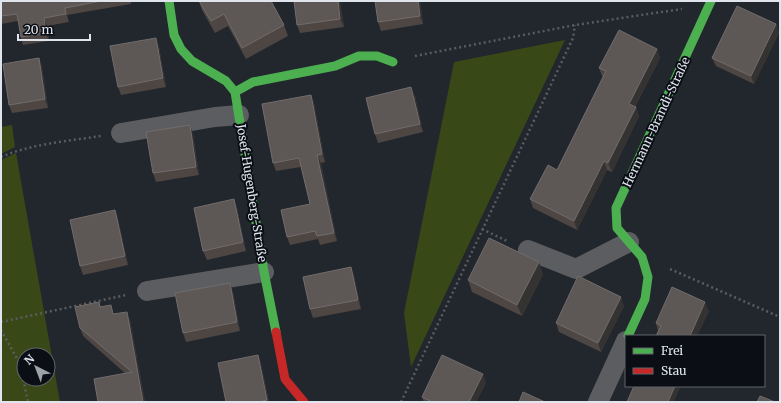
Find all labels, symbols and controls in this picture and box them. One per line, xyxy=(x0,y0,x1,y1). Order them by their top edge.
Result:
scale bar xyxy=(18,16,90,42)
text: 20 m xyxy=(24,22,53,37)
street label: Hermann-Brandi-Straße xyxy=(619,54,693,190)
street label: Josef-Hugenberg-Straße xyxy=(234,122,270,263)
legend xyxy=(625,335,765,387)
text: Frei xyxy=(661,343,683,358)
north arrow xyxy=(16,347,56,387)
text: N xyxy=(21,351,37,368)
text: Stau xyxy=(661,363,687,378)

